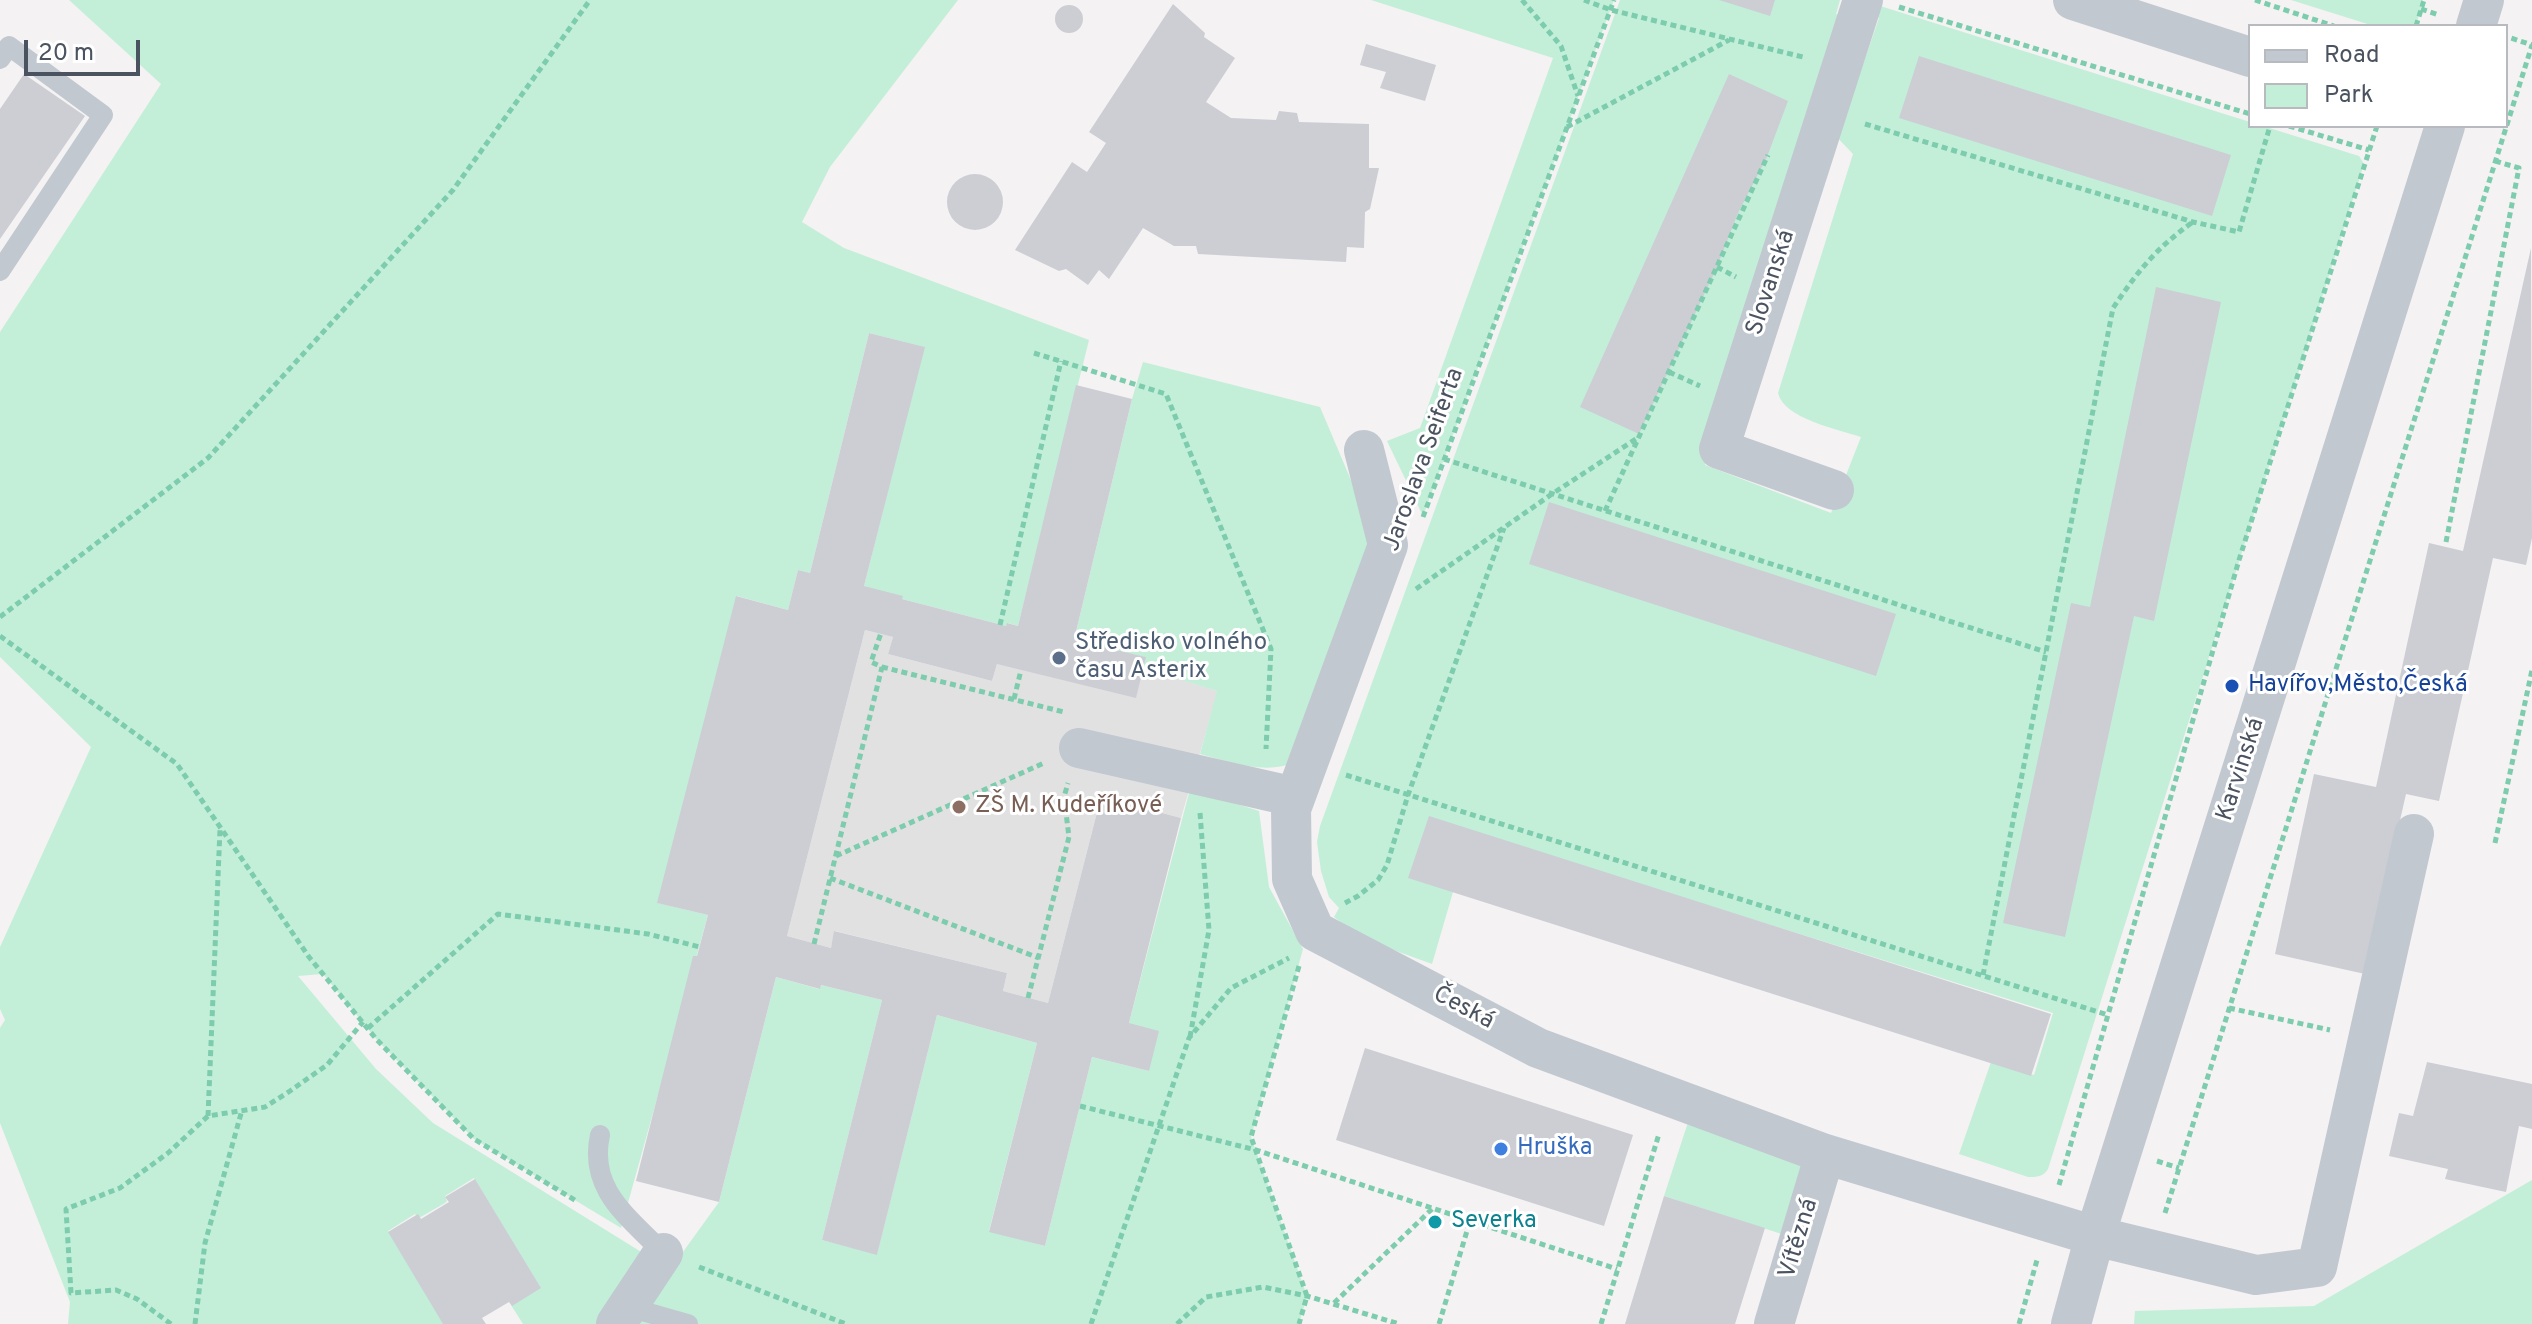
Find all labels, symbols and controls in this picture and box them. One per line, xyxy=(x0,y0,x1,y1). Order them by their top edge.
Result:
scale bar xyxy=(28,24,144,74)
legend xyxy=(2248,24,2508,128)
text: 20 m xyxy=(38,39,94,69)
text: Road xyxy=(2324,41,2380,71)
text: Park xyxy=(2324,81,2374,111)
street label: Slovanská xyxy=(1741,227,1803,339)
street label: Jaroslava Seiferta xyxy=(1379,365,1471,555)
place label: Středisko volného času Asterix xyxy=(1075,630,1267,686)
marker: Středisko volného času Asterix xyxy=(1050,649,1068,667)
place label: Havířov,Město,Česká xyxy=(2248,672,2468,700)
marker: Havířov,Město,Česká xyxy=(2223,677,2241,695)
street label: Karvinská xyxy=(2212,715,2272,825)
place label: ZŠ M. Kudeříkové xyxy=(975,793,1162,821)
marker: ZŠ M. Kudeříkové xyxy=(950,798,968,816)
street label: Česká xyxy=(1428,981,1498,1037)
place label: Hruška xyxy=(1517,1135,1592,1163)
marker: Hruška xyxy=(1492,1140,1510,1158)
street label: Vítězná xyxy=(1774,1196,1826,1282)
place label: Severka xyxy=(1451,1208,1537,1236)
marker: Severka xyxy=(1426,1213,1444,1231)

